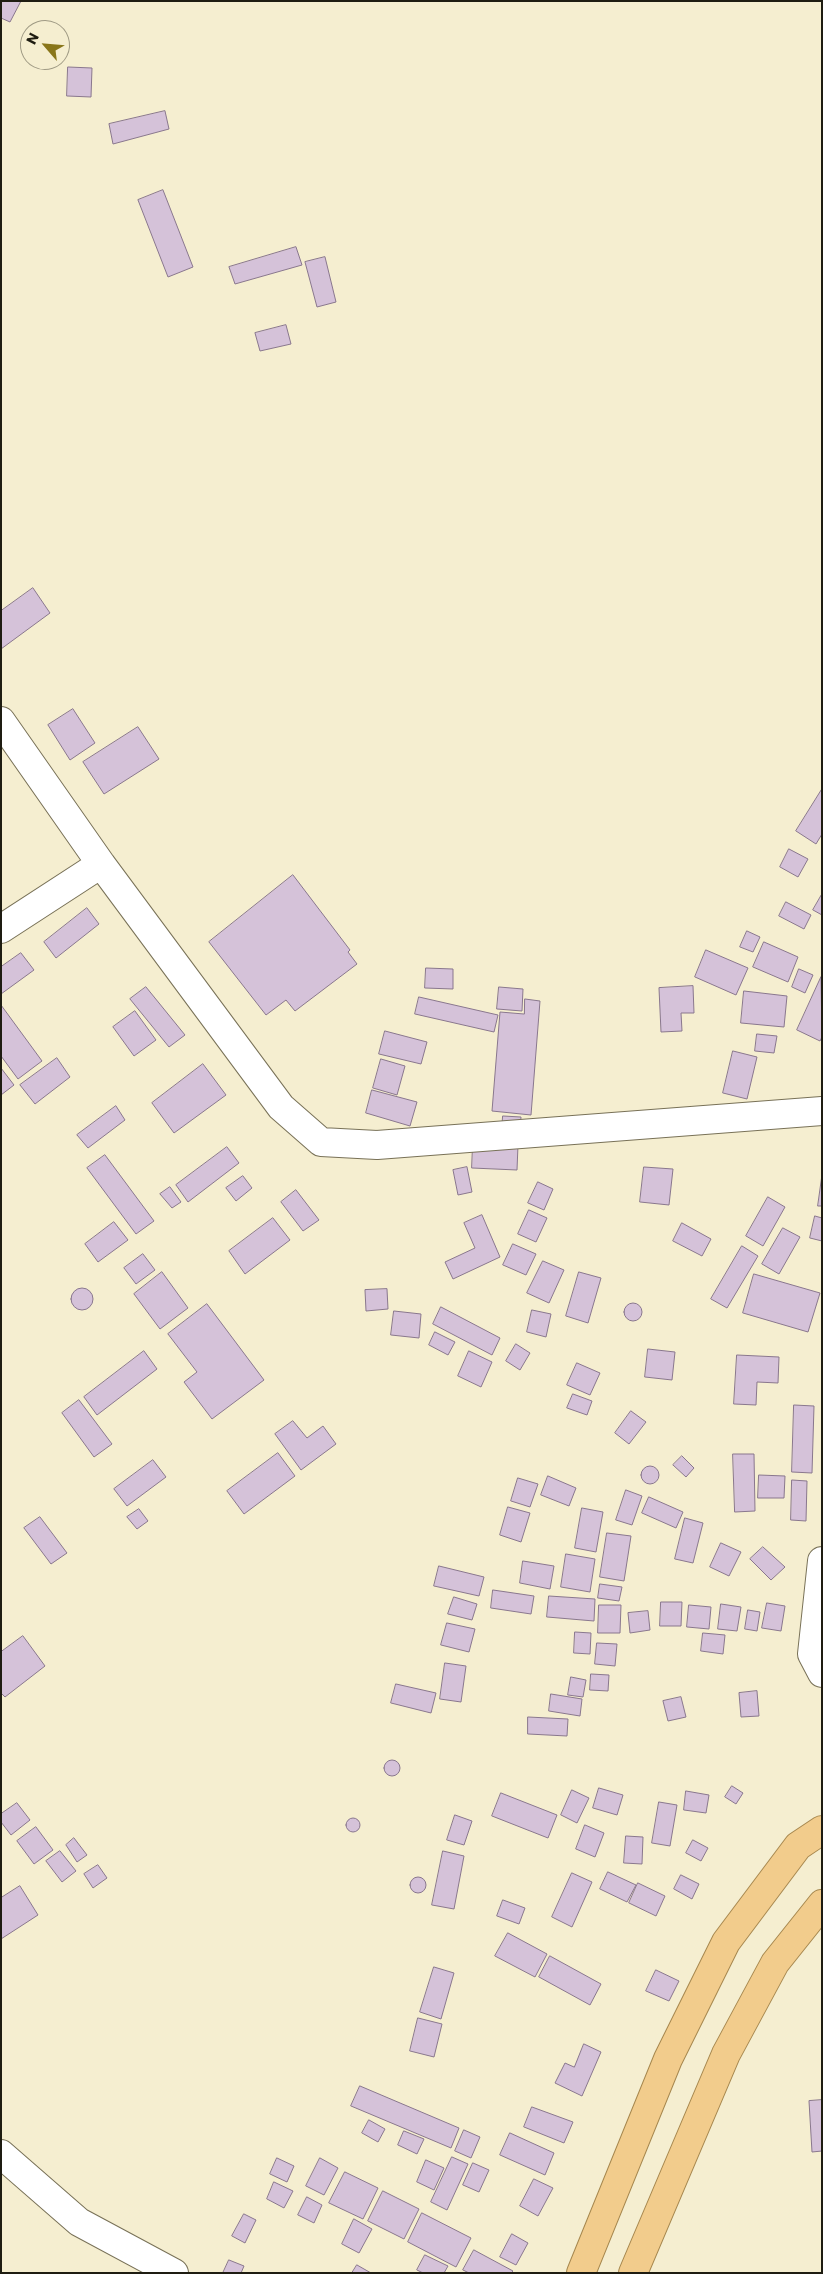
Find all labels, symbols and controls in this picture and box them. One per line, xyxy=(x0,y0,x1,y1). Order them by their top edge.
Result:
north arrow xyxy=(20,20,70,70)
text: N xyxy=(21,29,44,48)

